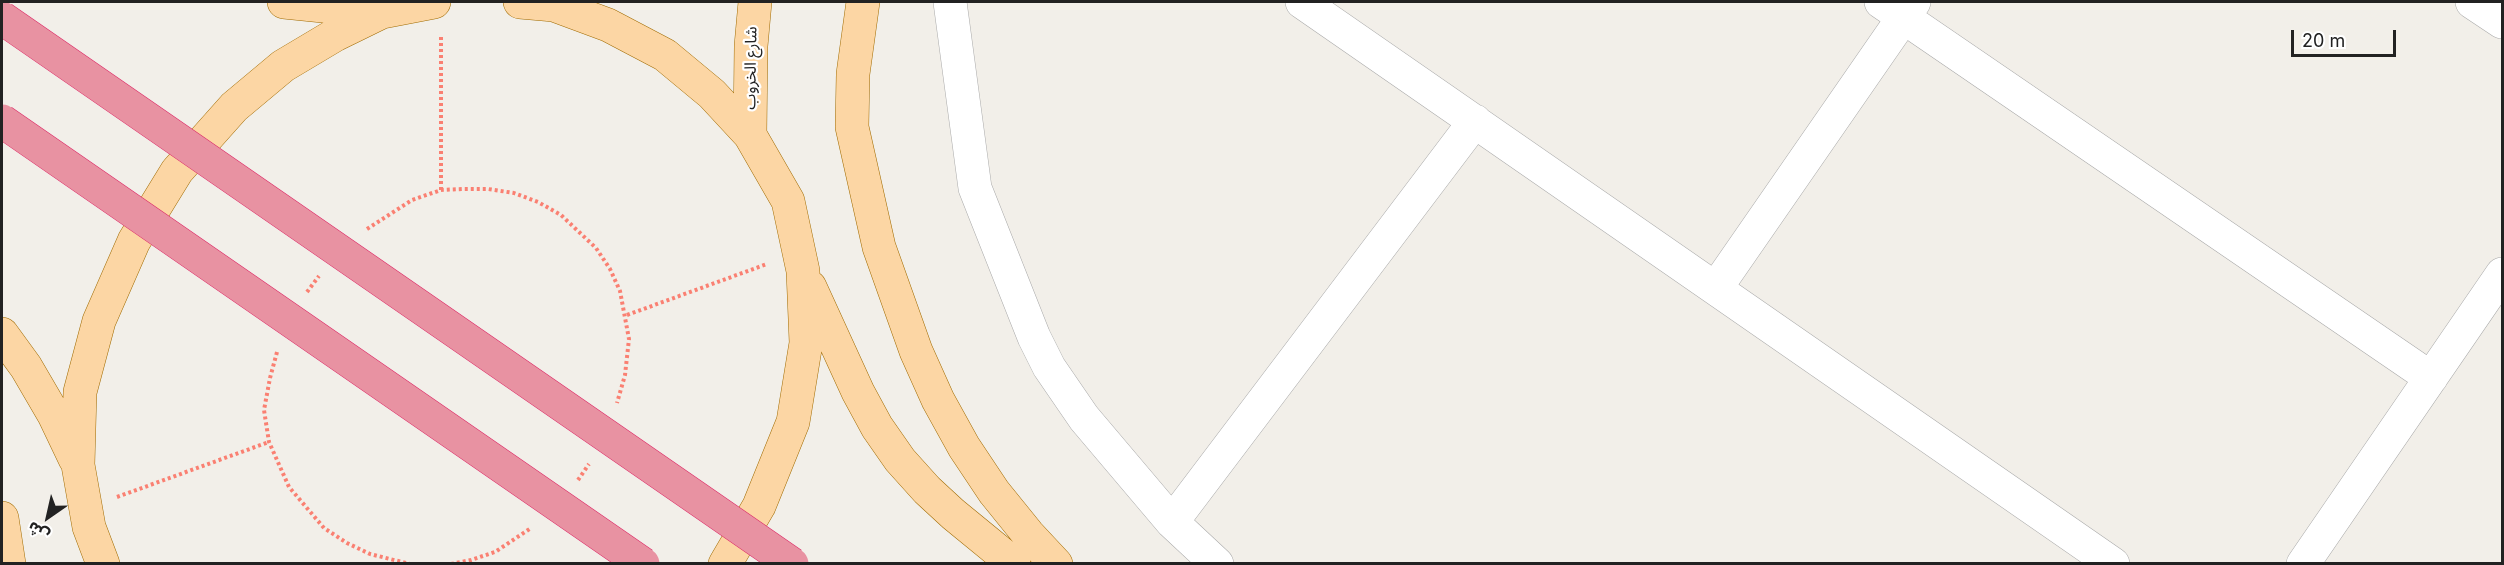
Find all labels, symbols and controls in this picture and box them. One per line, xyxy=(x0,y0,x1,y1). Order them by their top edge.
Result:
scale bar xyxy=(2294,18,2399,56)
street label: شارع الخروب xyxy=(741,26,761,110)
text: 20 m xyxy=(2302,30,2345,51)
north arrow xyxy=(18,487,78,547)
text: ش xyxy=(23,518,53,546)

